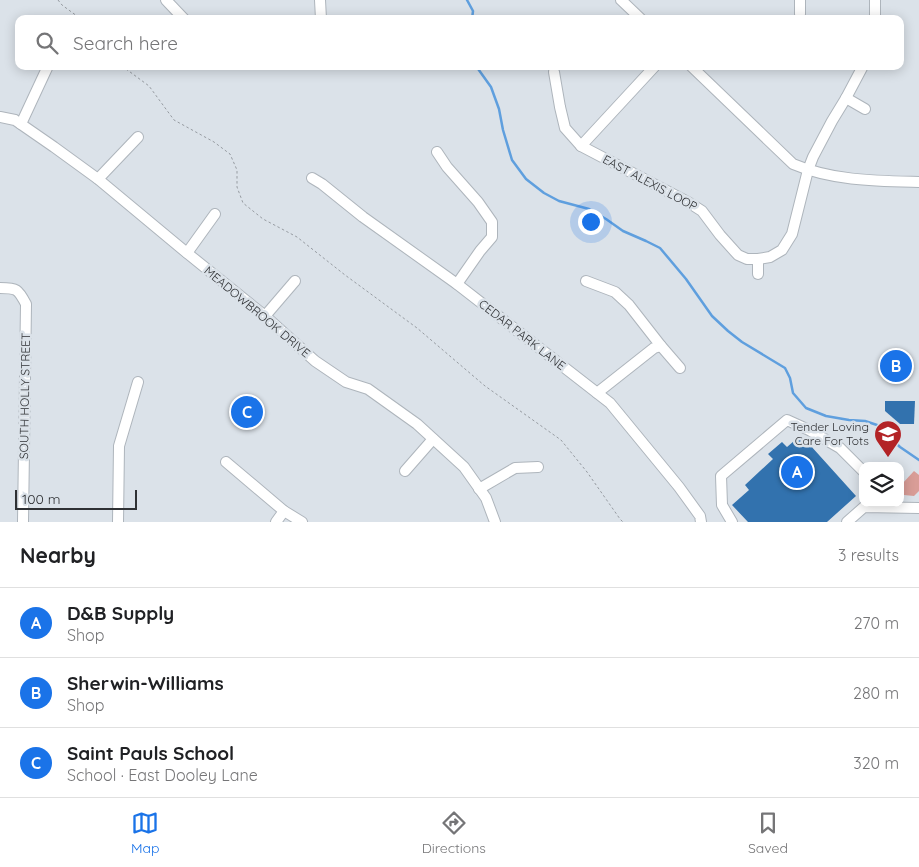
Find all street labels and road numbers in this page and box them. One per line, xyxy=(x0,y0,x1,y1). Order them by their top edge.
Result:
street label: EAST ALEXIS LOOP xyxy=(600,151,700,214)
street label: MEADOWBROOK DRIVE xyxy=(201,263,314,360)
street label: CEDAR PARK LANE xyxy=(476,296,569,373)
street label: SOUTH HOLLY STREET xyxy=(16,333,33,459)

